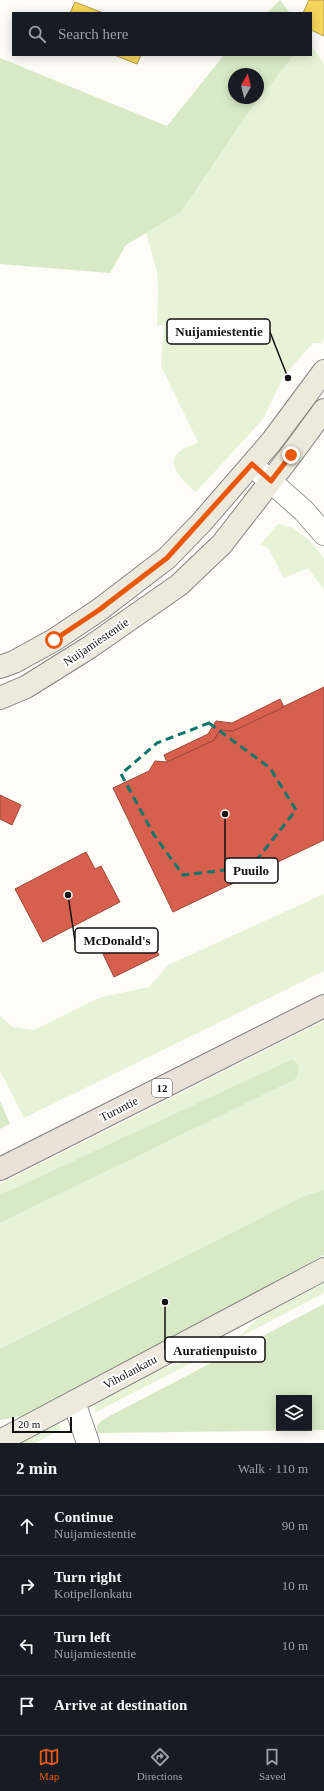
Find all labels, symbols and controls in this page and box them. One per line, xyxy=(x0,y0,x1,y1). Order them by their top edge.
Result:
search box xyxy=(12,12,312,56)
icon: search xyxy=(26,23,48,45)
text: Search here xyxy=(58,26,128,42)
north arrow xyxy=(228,68,264,104)
callout: Nuijamiestentie xyxy=(167,319,270,344)
text: Nuijamiestentie xyxy=(175,324,263,339)
route end xyxy=(282,446,300,464)
street label: Nuijamiestentie xyxy=(61,615,131,669)
route start xyxy=(45,631,63,649)
callout: Puuilo xyxy=(225,858,278,883)
text: Puuilo xyxy=(233,863,269,878)
callout: McDonald's xyxy=(75,928,158,953)
text: McDonald's xyxy=(83,933,151,948)
road number: 12 xyxy=(152,1079,172,1097)
street label: Turuntie xyxy=(98,1093,140,1125)
callout: Auratienpuisto xyxy=(165,1337,265,1362)
text: Auratienpuisto xyxy=(173,1343,257,1358)
street label: Viholankatu xyxy=(101,1352,159,1392)
map controls xyxy=(276,1395,312,1431)
button: layers xyxy=(276,1395,312,1431)
scale bar xyxy=(12,1415,72,1434)
text: 20 m xyxy=(18,1418,40,1430)
text: 2 min xyxy=(16,1459,57,1478)
text: Walk · 110 m xyxy=(238,1461,308,1476)
text: Continue xyxy=(54,1509,113,1525)
icon: ahead xyxy=(16,1515,38,1537)
text: 90 m xyxy=(282,1518,308,1533)
text: Nuijamiestentie xyxy=(54,1526,136,1541)
text: Turn right xyxy=(54,1569,121,1585)
icon: right xyxy=(16,1575,38,1597)
text: 10 m xyxy=(282,1578,308,1593)
text: Kotipellonkatu xyxy=(54,1586,132,1601)
text: Turn left xyxy=(54,1629,111,1645)
icon: left xyxy=(16,1635,38,1657)
text: 10 m xyxy=(282,1638,308,1653)
text: Nuijamiestentie xyxy=(54,1646,136,1661)
icon: arrive xyxy=(16,1695,38,1717)
text: Arrive at destination xyxy=(54,1697,187,1713)
tab: Map xyxy=(38,1746,60,1782)
tab: Directions xyxy=(137,1746,182,1782)
tab: Saved xyxy=(259,1746,286,1782)

